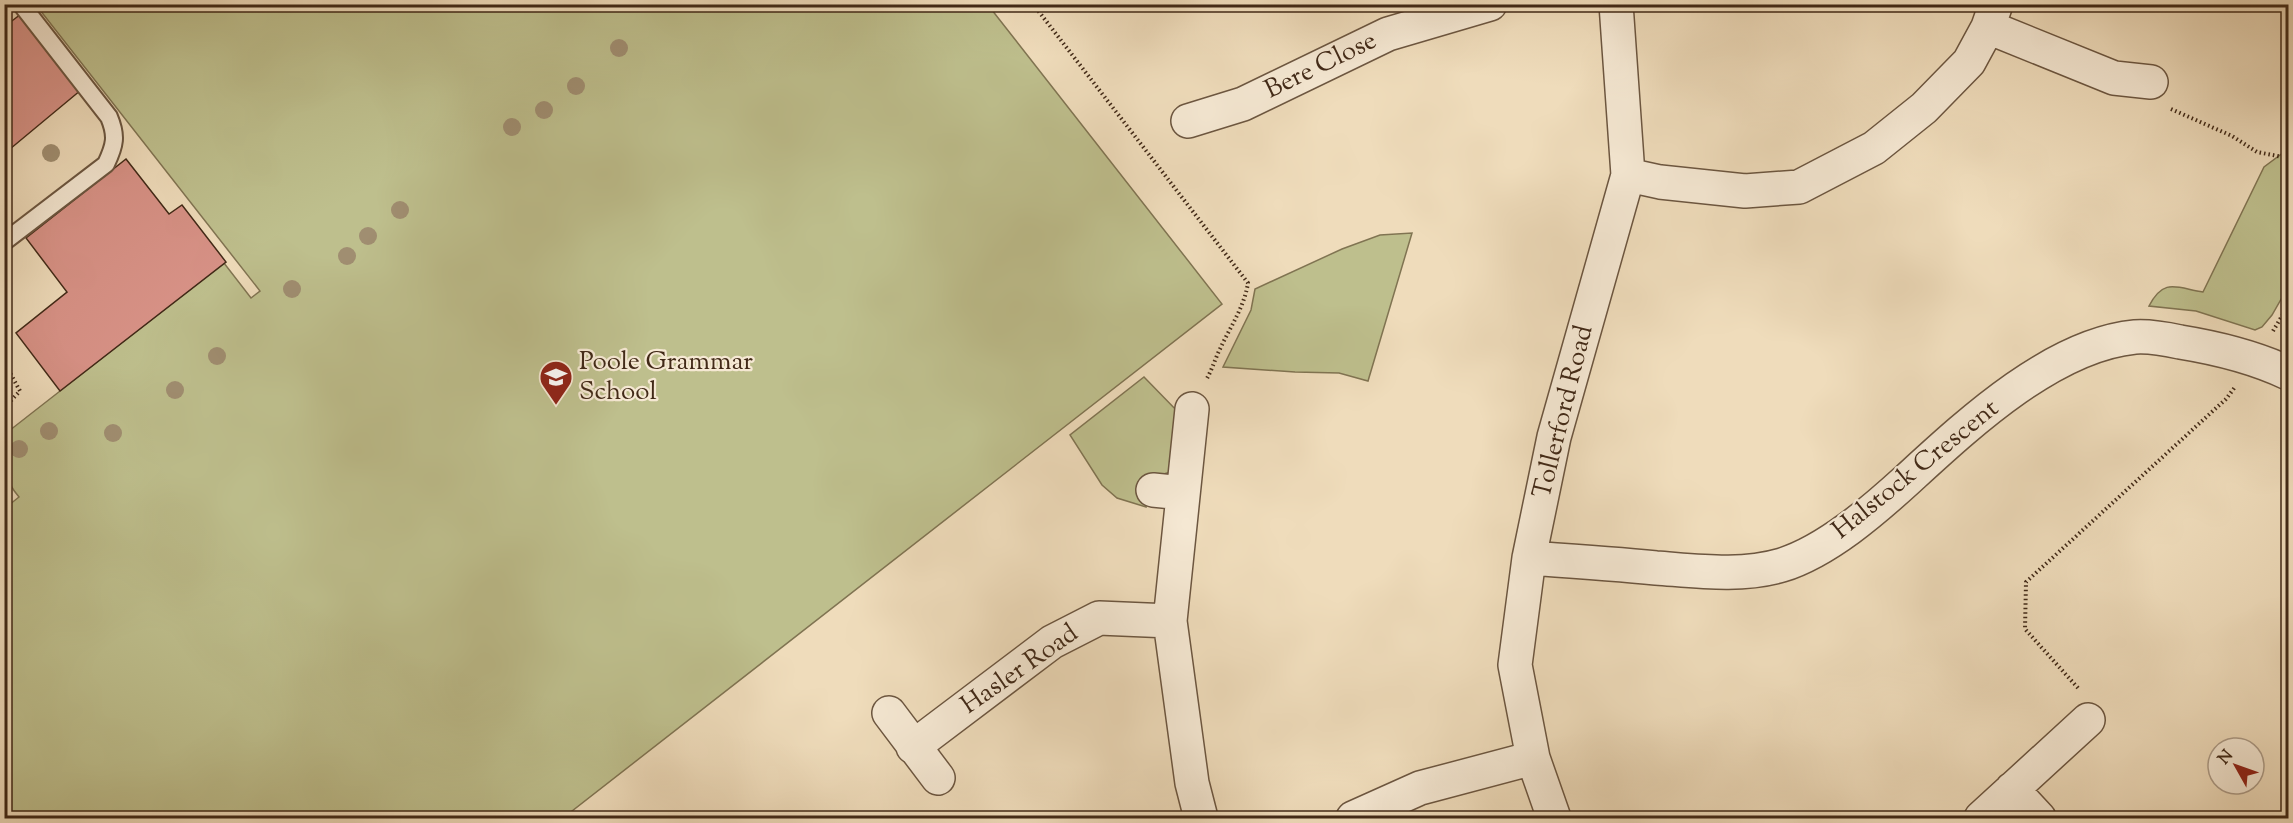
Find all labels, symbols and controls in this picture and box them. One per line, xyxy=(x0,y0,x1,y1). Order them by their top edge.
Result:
street label: Bere Close xyxy=(1259,23,1383,109)
street label: Tollerford Road xyxy=(1525,321,1603,502)
place label: Poole Grammar School xyxy=(579,344,753,411)
school or university icon: Poole Grammar School xyxy=(538,359,574,406)
street label: Halstock Crescent xyxy=(1825,391,2007,549)
street label: Hasler Road xyxy=(954,616,1086,724)
north arrow xyxy=(2206,736,2266,796)
text: N xyxy=(2214,746,2239,770)

